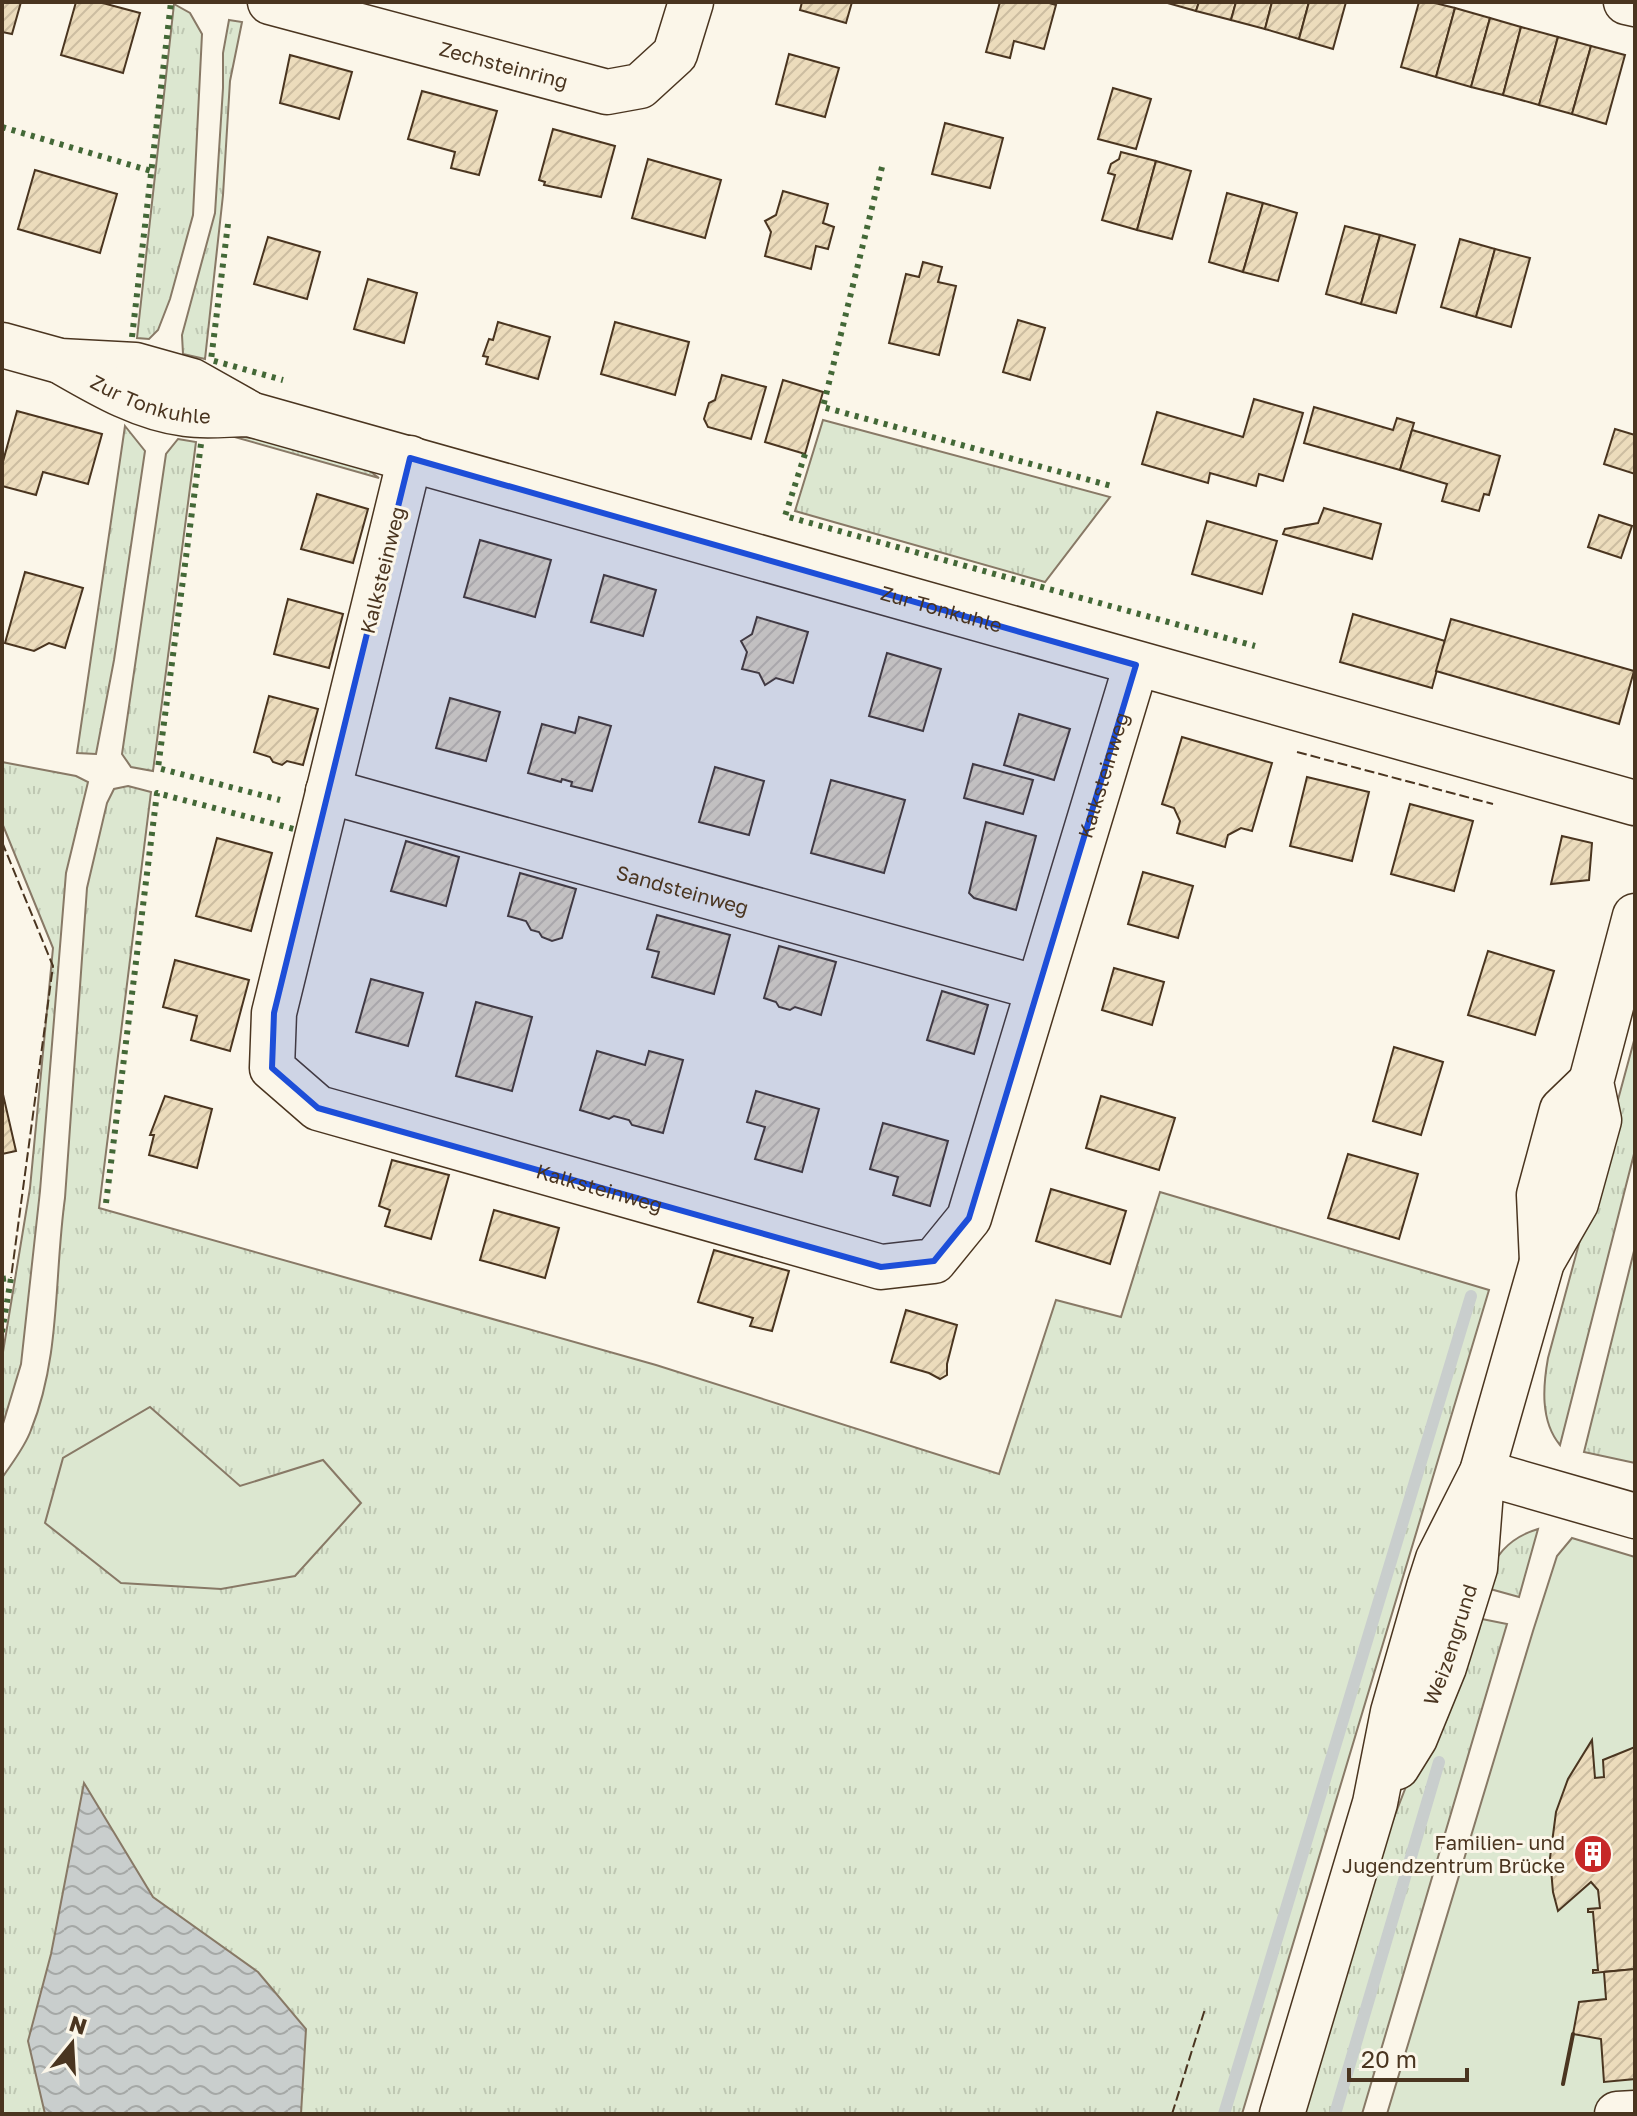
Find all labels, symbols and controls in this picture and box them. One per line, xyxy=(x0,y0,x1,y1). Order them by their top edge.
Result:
street label: Zechsteinring xyxy=(437,36,571,93)
street label: Zur Tonkuhle xyxy=(87,369,211,427)
street label: Kalksteinweg xyxy=(355,504,409,636)
street label: Zur Tonkuhle xyxy=(878,580,1005,637)
street label: Kalksteinweg xyxy=(1072,709,1133,841)
street label: Sandsteinweg xyxy=(614,860,752,919)
street label: Kalksteinweg xyxy=(534,1158,666,1217)
street label: Weizengrund xyxy=(1418,1581,1481,1709)
place label: Familien- und Jugendzentrum Brücke xyxy=(1342,1830,1565,1877)
building icon: Familien- und Jugendzentrum Brücke xyxy=(1572,1833,1614,1875)
north arrow xyxy=(32,2004,112,2084)
text: N xyxy=(66,2009,90,2040)
scale bar xyxy=(1349,2032,1467,2082)
text: 20 m xyxy=(1361,2044,1417,2073)

